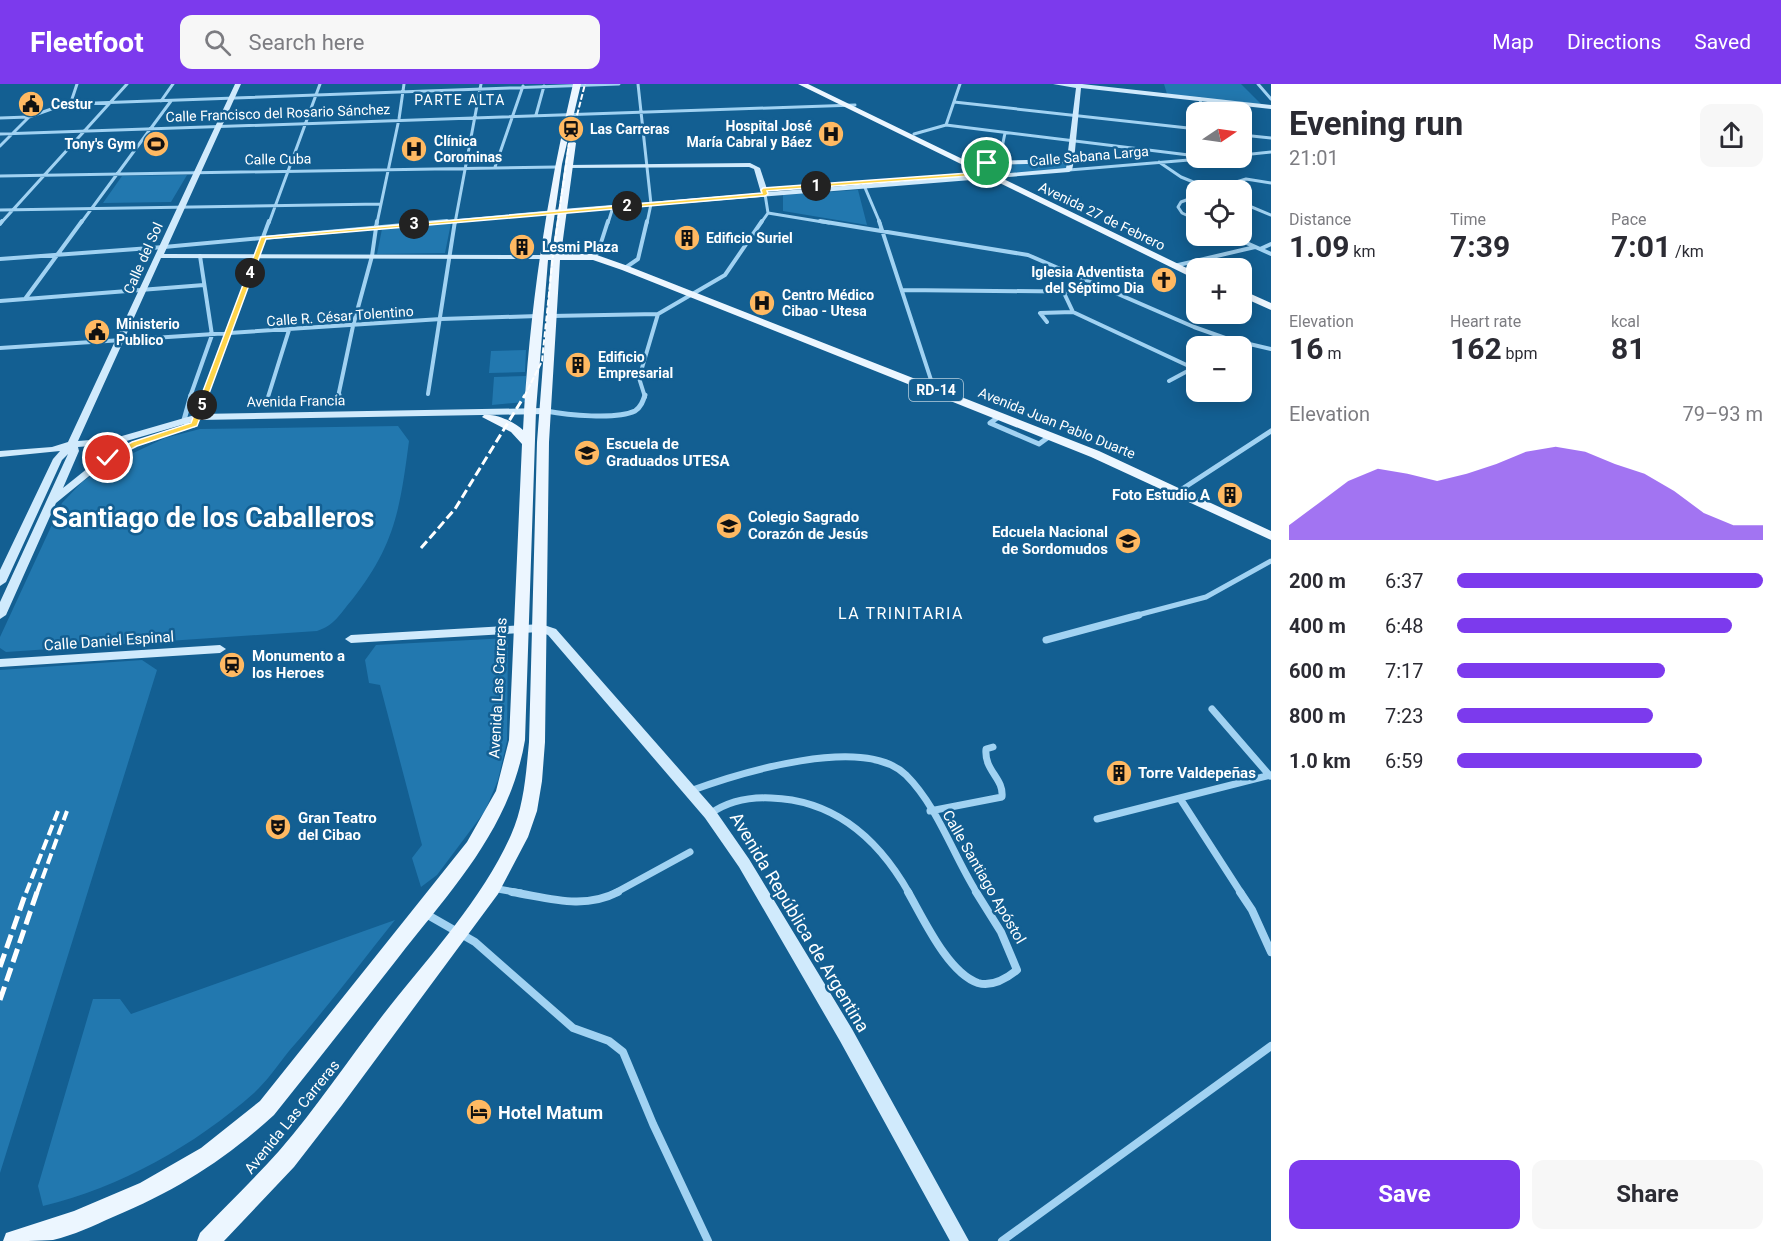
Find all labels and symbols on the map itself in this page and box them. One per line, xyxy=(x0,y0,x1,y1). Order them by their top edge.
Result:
public building icon: Cestur xyxy=(16,89,46,119)
district label: PARTE ALTA xyxy=(414,92,506,108)
place label: Cestur xyxy=(51,96,93,112)
street label: Calle Francisco del Rosario Sánchez xyxy=(165,101,391,125)
north arrow xyxy=(1186,102,1252,168)
station icon: Las Carreras xyxy=(556,114,586,144)
place label: Hospital José María Cabral y Báez xyxy=(687,118,812,150)
hospital icon: Hospital José María Cabral y Báez xyxy=(816,119,846,149)
place label: Las Carreras xyxy=(590,121,670,137)
sports icon: Tony's Gym xyxy=(141,129,171,159)
place label: Clínica Corominas xyxy=(434,133,502,165)
hospital icon: Clínica Corominas xyxy=(399,134,429,164)
place label: Tony's Gym xyxy=(65,136,136,152)
pin xyxy=(961,137,1012,188)
street label: Calle Sabana Larga xyxy=(1029,143,1149,169)
street label: Calle Cuba xyxy=(244,150,312,168)
pin: 1 xyxy=(801,171,831,201)
street label: Avenida 27 de Febrero xyxy=(1036,178,1168,254)
pin: 2 xyxy=(612,191,642,221)
pin: 3 xyxy=(399,209,429,239)
street label: Calle del Sol xyxy=(120,220,166,296)
building icon: Edificio Suriel xyxy=(672,223,702,253)
place label: Edificio Suriel xyxy=(706,230,793,246)
building icon: Lesmi Plaza xyxy=(507,232,537,262)
place label: Lesmi Plaza xyxy=(542,239,619,255)
pin: 4 xyxy=(235,258,265,288)
place label: Iglesia Adventista del Séptimo Dia xyxy=(1031,264,1145,296)
church icon: Iglesia Adventista del Séptimo Dia xyxy=(1149,265,1179,295)
place label: Centro Médico Cibao - Utesa xyxy=(782,287,874,319)
hospital icon: Centro Médico Cibao - Utesa xyxy=(747,288,777,318)
street label: Calle R. César Tolentino xyxy=(266,303,414,329)
place label: Ministerio Publico xyxy=(116,316,180,348)
public building icon: Ministerio Publico xyxy=(82,317,112,347)
place label: Edificio Empresarial xyxy=(598,349,673,381)
building icon: Edificio Empresarial xyxy=(563,350,593,380)
road number: RD-14 xyxy=(909,379,963,401)
street label: Avenida Juan Pablo Duarte xyxy=(976,384,1138,462)
pin: 5 xyxy=(187,390,217,420)
street label: Avenida Francia xyxy=(246,392,346,410)
pin xyxy=(82,432,133,483)
place label: Escuela de Graduados UTESA xyxy=(606,435,731,470)
school or university icon: Escuela de Graduados UTESA xyxy=(572,438,602,468)
building icon: Foto Estudio A xyxy=(1215,480,1245,510)
place label: Foto Estudio A xyxy=(1112,486,1211,504)
district label: Santiago de los Caballeros xyxy=(52,502,375,534)
place label: Colegio Sagrado Corazón de Jesús xyxy=(748,508,869,543)
school or university icon: Colegio Sagrado Corazón de Jesús xyxy=(714,511,744,541)
place label: Edcuela Nacional de Sordomudos xyxy=(992,523,1108,558)
school or university icon: Edcuela Nacional de Sordomudos xyxy=(1113,526,1143,556)
district label: LA TRINITARIA xyxy=(838,604,964,623)
street label: Avenida Las Carreras xyxy=(485,617,511,759)
street label: Calle Daniel Espinal xyxy=(43,627,175,655)
place label: Monumento a los Heroes xyxy=(252,647,345,682)
station icon: Monumento a los Heroes xyxy=(217,650,247,680)
building icon: Torre Valdepeñas xyxy=(1104,758,1134,788)
place label: Torre Valdepeñas xyxy=(1138,764,1256,782)
street label: Calle Santiago Apóstol xyxy=(938,807,1030,947)
street label: Avenida República de Argentina xyxy=(726,808,874,1036)
place label: Gran Teatro del Cibao xyxy=(298,809,377,844)
theatre icon: Gran Teatro del Cibao xyxy=(263,812,293,842)
street label: Avenida Las Carreras xyxy=(241,1057,343,1177)
hotel icon: Hotel Matum xyxy=(464,1097,494,1127)
place label: Hotel Matum xyxy=(498,1102,603,1123)

